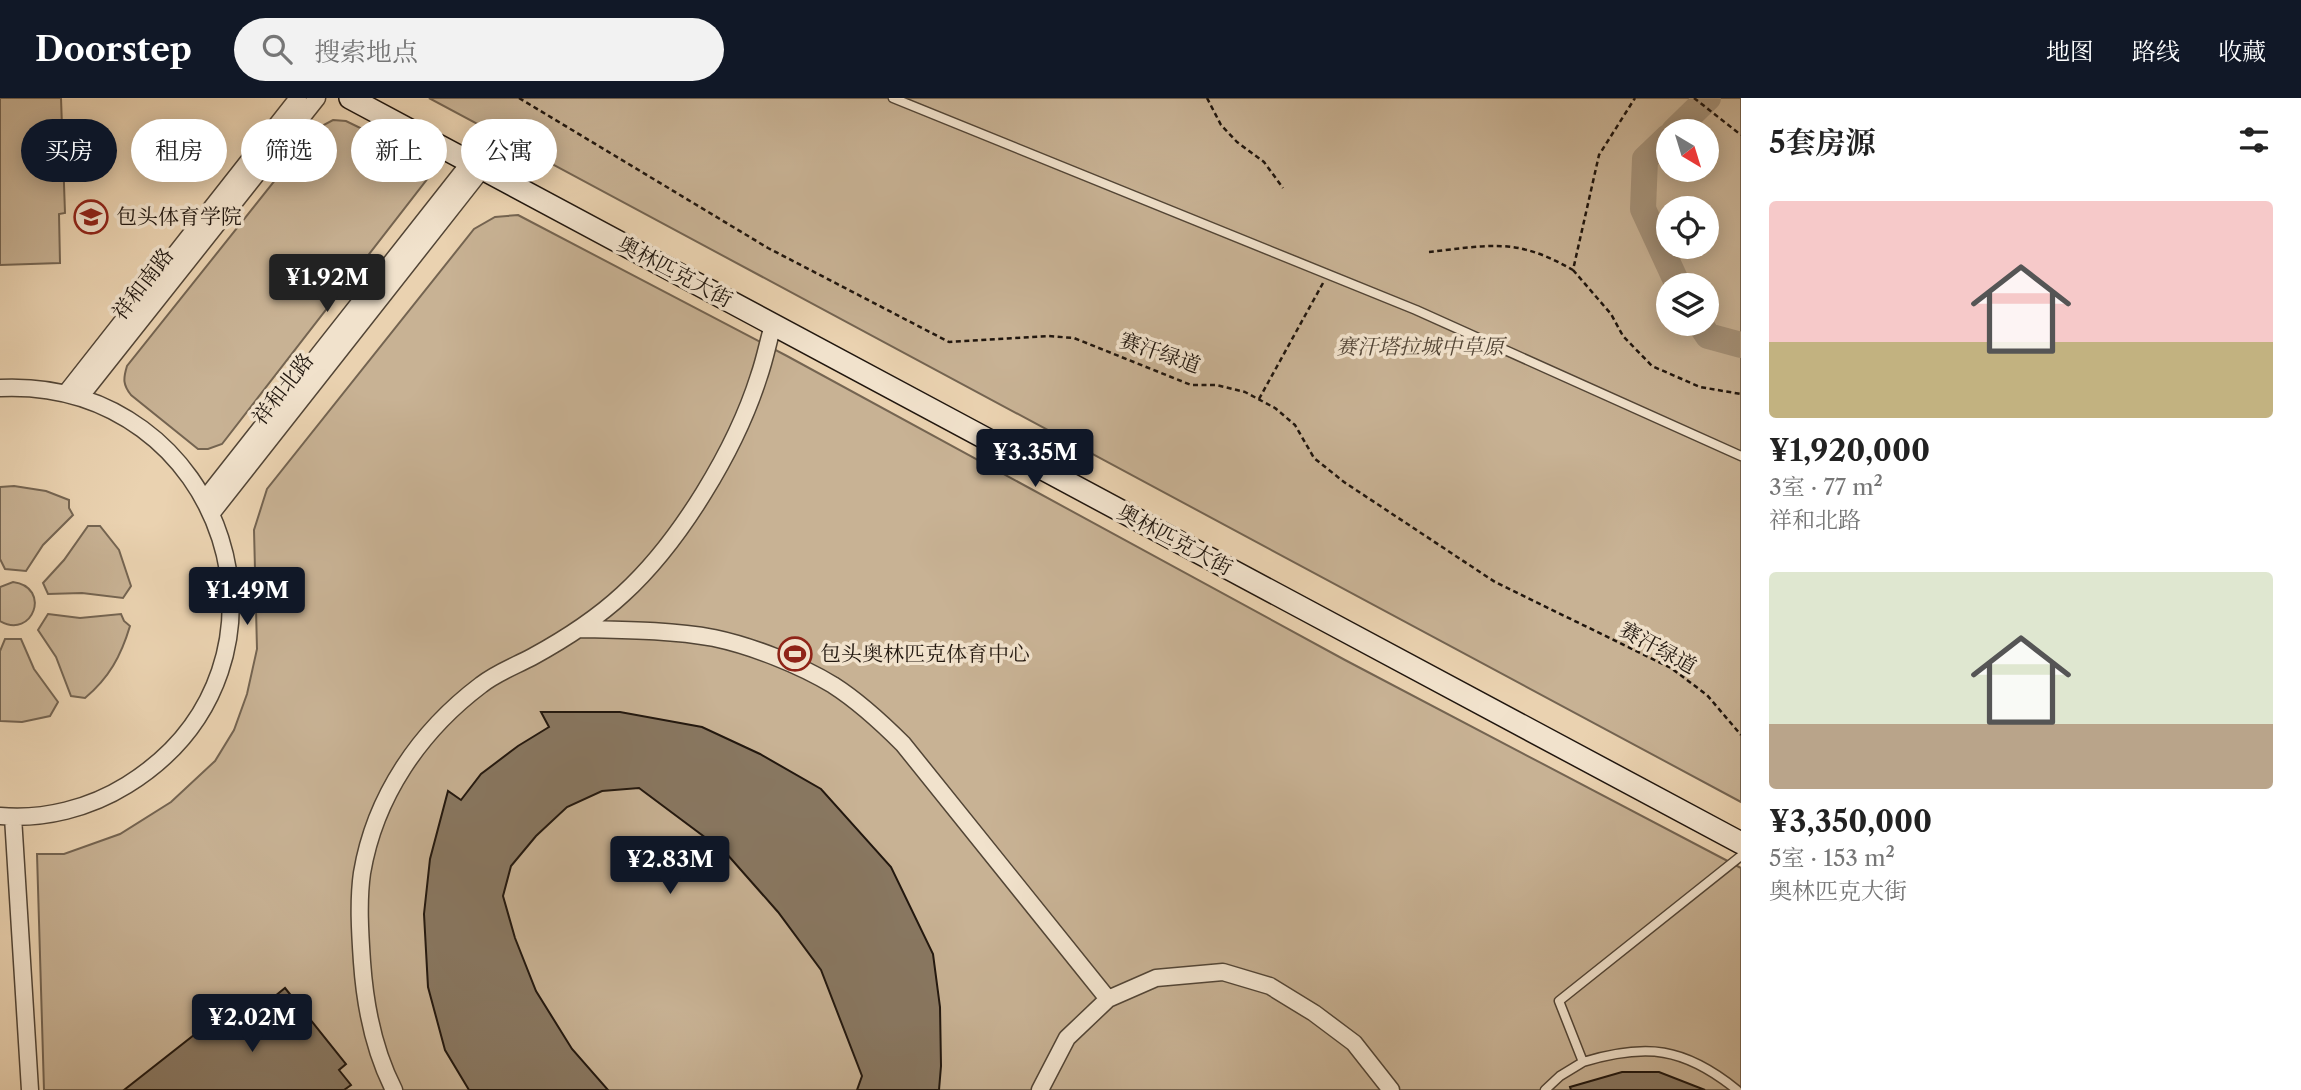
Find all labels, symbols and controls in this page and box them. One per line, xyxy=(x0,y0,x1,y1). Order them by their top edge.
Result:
search box xyxy=(234,18,724,81)
text: Doorstep xyxy=(35,29,192,70)
icon: search xyxy=(258,30,296,68)
text: 搜索地点 xyxy=(314,36,418,68)
text: 地图 xyxy=(2046,37,2094,66)
text: 路线 xyxy=(2132,37,2180,66)
text: 收藏 xyxy=(2218,37,2266,66)
chip: 买房 xyxy=(21,119,117,182)
chip: 租房 xyxy=(131,119,227,182)
chip: 筛选 xyxy=(241,119,337,182)
chip: 新上 xyxy=(351,119,447,182)
chip: 公寓 xyxy=(461,119,557,182)
north arrow xyxy=(1656,119,1718,182)
map controls xyxy=(1656,119,1719,336)
icon: filters xyxy=(2235,121,2273,159)
text: 5套房源 xyxy=(1769,124,1876,161)
button: locate xyxy=(1656,196,1719,259)
school or university icon: 包头体育学院 xyxy=(72,198,110,236)
place label: 包头体育学院 xyxy=(116,204,242,229)
street label: 奥林匹克大街 xyxy=(614,231,737,312)
street label: 祥和南路 xyxy=(107,243,178,324)
icon: home xyxy=(1958,246,2084,372)
pin: ¥1.92M xyxy=(270,254,384,314)
text: ¥1.92M xyxy=(285,263,369,291)
button: layers xyxy=(1656,273,1719,336)
street label: 赛汗绿道 xyxy=(1116,327,1204,378)
park label: 赛汗塔拉城中草原 xyxy=(1336,334,1508,359)
street label: 祥和北路 xyxy=(247,348,318,429)
pin: ¥3.35M xyxy=(978,430,1092,489)
text: ¥1,920,000 xyxy=(1769,432,1930,469)
text: ¥3.35M xyxy=(992,438,1078,466)
text: 3室 · 77 m² xyxy=(1769,473,1883,501)
street label: 奥林匹克大街 xyxy=(1114,499,1237,580)
text: 祥和北路 xyxy=(1769,506,1861,534)
pin: ¥1.49M xyxy=(190,568,304,627)
text: ¥1.49M xyxy=(205,576,289,604)
street label: 赛汗绿道 xyxy=(1615,616,1701,679)
icon: home xyxy=(1958,617,2084,743)
sports icon: 包头奥林匹克体育中心 xyxy=(776,635,814,673)
place label: 包头奥林匹克体育中心 xyxy=(820,641,1030,666)
text: ¥3,350,000 xyxy=(1769,803,1932,840)
pin: ¥2.83M xyxy=(613,836,727,896)
text: 5室 · 153 m² xyxy=(1769,844,1895,872)
text: ¥2.83M xyxy=(626,845,714,873)
text: 奥林匹克大街 xyxy=(1769,877,1907,905)
pin: ¥2.02M xyxy=(195,995,309,1054)
text: ¥2.02M xyxy=(208,1003,296,1031)

